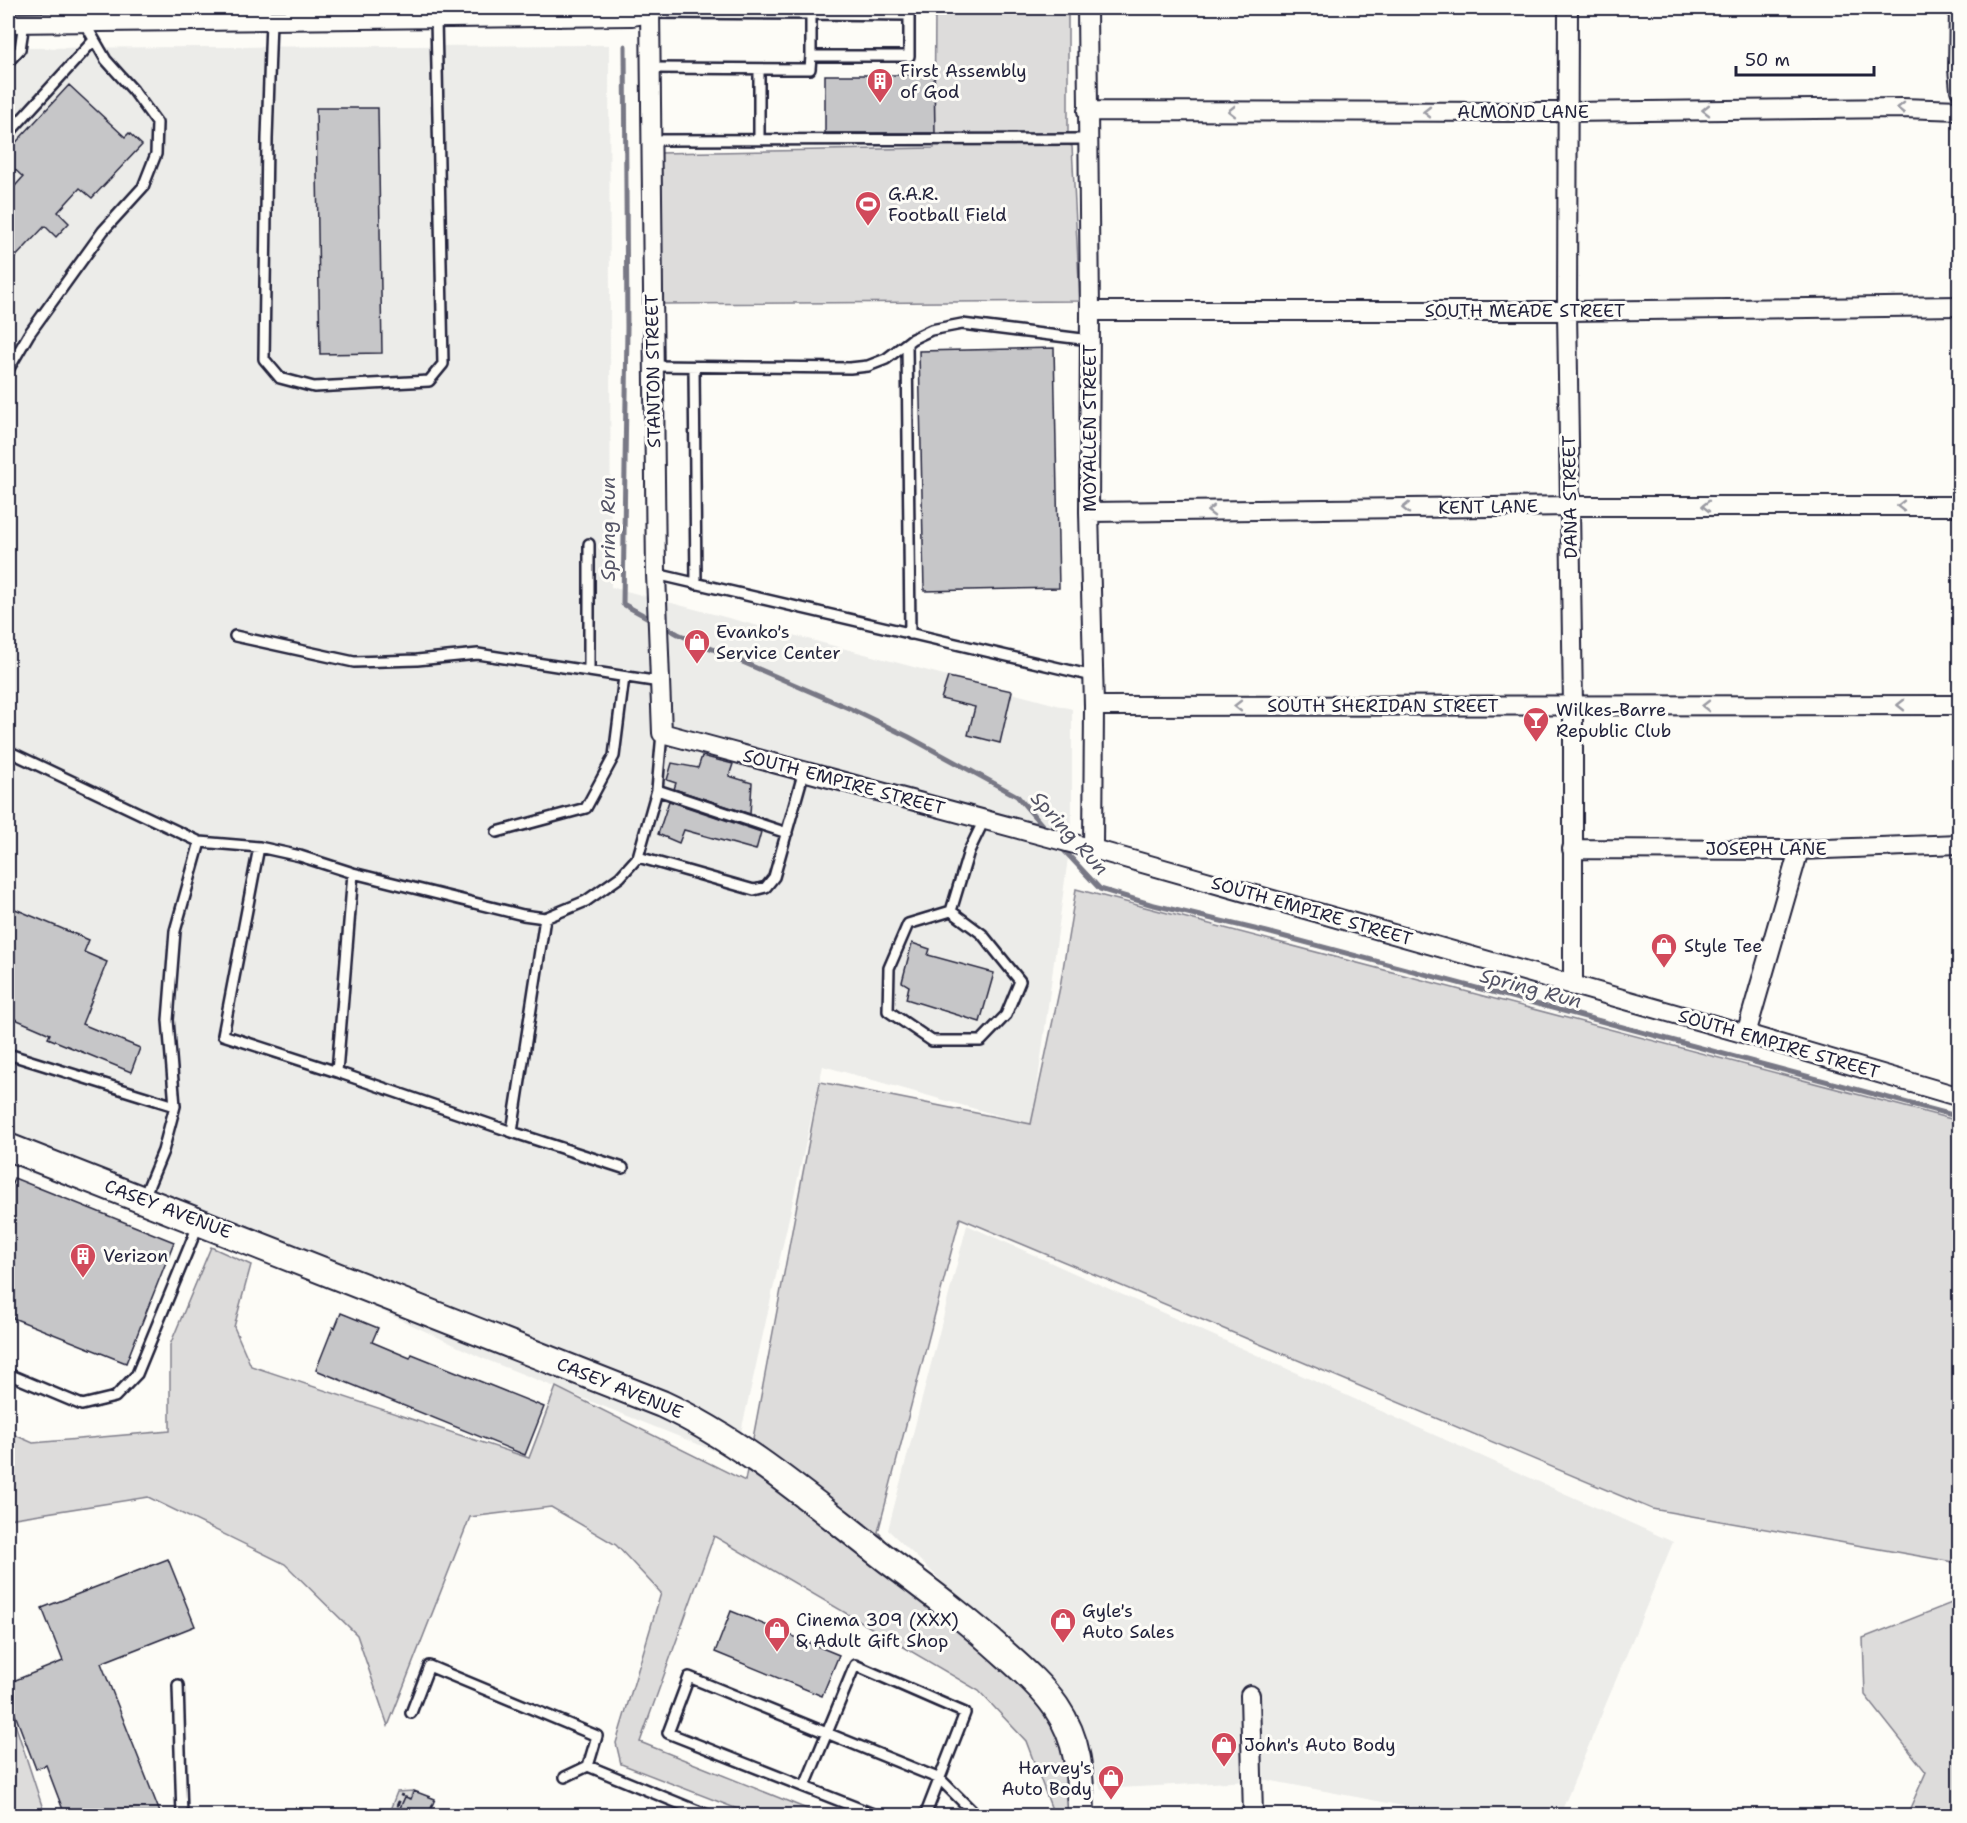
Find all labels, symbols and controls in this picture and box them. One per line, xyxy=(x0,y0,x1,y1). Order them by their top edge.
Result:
scale bar xyxy=(1736,39,1874,77)
text: 50 m xyxy=(1745,48,1790,72)
place label: First Assembly of God xyxy=(900,59,1027,104)
building icon: First Assembly of God xyxy=(865,66,895,104)
street label: ALMOND LANE xyxy=(1457,100,1589,124)
one-way arrow xyxy=(1897,102,1906,114)
one-way arrow xyxy=(1702,104,1711,116)
one-way arrow xyxy=(1228,105,1237,117)
one-way arrow xyxy=(1423,106,1432,118)
place label: G.A.R. Football Field xyxy=(888,182,1007,227)
sports icon: G.A.R. Football Field xyxy=(853,189,883,227)
street label: STANTON STREET xyxy=(640,294,666,448)
street label: SOUTH MEADE STREET xyxy=(1425,299,1625,323)
street label: MOYALLEN STREET xyxy=(1078,344,1102,512)
street label: DANA STREET xyxy=(1557,435,1583,559)
water label: Spring Run xyxy=(595,477,621,581)
street label: KENT LANE xyxy=(1438,494,1538,520)
one-way arrow xyxy=(1702,500,1711,512)
one-way arrow xyxy=(1897,500,1906,512)
one-way arrow xyxy=(1402,502,1411,515)
one-way arrow xyxy=(1207,505,1216,517)
place label: Evanko's Service Center xyxy=(716,620,841,665)
shop icon: Evanko's Service Center xyxy=(682,627,712,665)
street label: SOUTH SHERIDAN STREET xyxy=(1267,694,1499,718)
place label: Wilkes-Barre Republic Club xyxy=(1556,698,1671,743)
one-way arrow xyxy=(1897,699,1906,711)
one-way arrow xyxy=(1234,700,1243,712)
one-way arrow xyxy=(1702,700,1711,712)
bar icon: Wilkes-Barre Republic Club xyxy=(1521,705,1551,743)
street label: SOUTH EMPIRE STREET xyxy=(740,743,948,821)
water label: Spring Run xyxy=(1025,785,1115,881)
street label: JOSEPH LANE xyxy=(1705,837,1827,861)
street label: SOUTH EMPIRE STREET xyxy=(1209,871,1415,951)
shop icon: Style Tee xyxy=(1649,931,1679,969)
place label: Style Tee xyxy=(1684,934,1762,958)
water label: Spring Run xyxy=(1477,962,1585,1014)
street label: SOUTH EMPIRE STREET xyxy=(1676,1004,1882,1084)
street label: CASEY AVENUE xyxy=(101,1174,235,1244)
building icon: Verizon xyxy=(68,1241,98,1279)
place label: Verizon xyxy=(103,1244,168,1268)
street label: CASEY AVENUE xyxy=(553,1352,687,1424)
place label: Gyle's Auto Sales xyxy=(1082,1599,1175,1644)
shop icon: Gyle's Auto Sales xyxy=(1048,1606,1078,1644)
place label: Cinema 309 (XXX) & Adult Gift Shop xyxy=(796,1608,959,1653)
shop icon: Cinema 309 (XXX) & Adult Gift Shop xyxy=(762,1615,792,1653)
shop icon: John's Auto Body xyxy=(1209,1730,1239,1768)
place label: John's Auto Body xyxy=(1244,1733,1396,1757)
place label: Harvey's Auto Body xyxy=(1001,1756,1092,1801)
shop icon: Harvey's Auto Body xyxy=(1096,1763,1126,1801)

